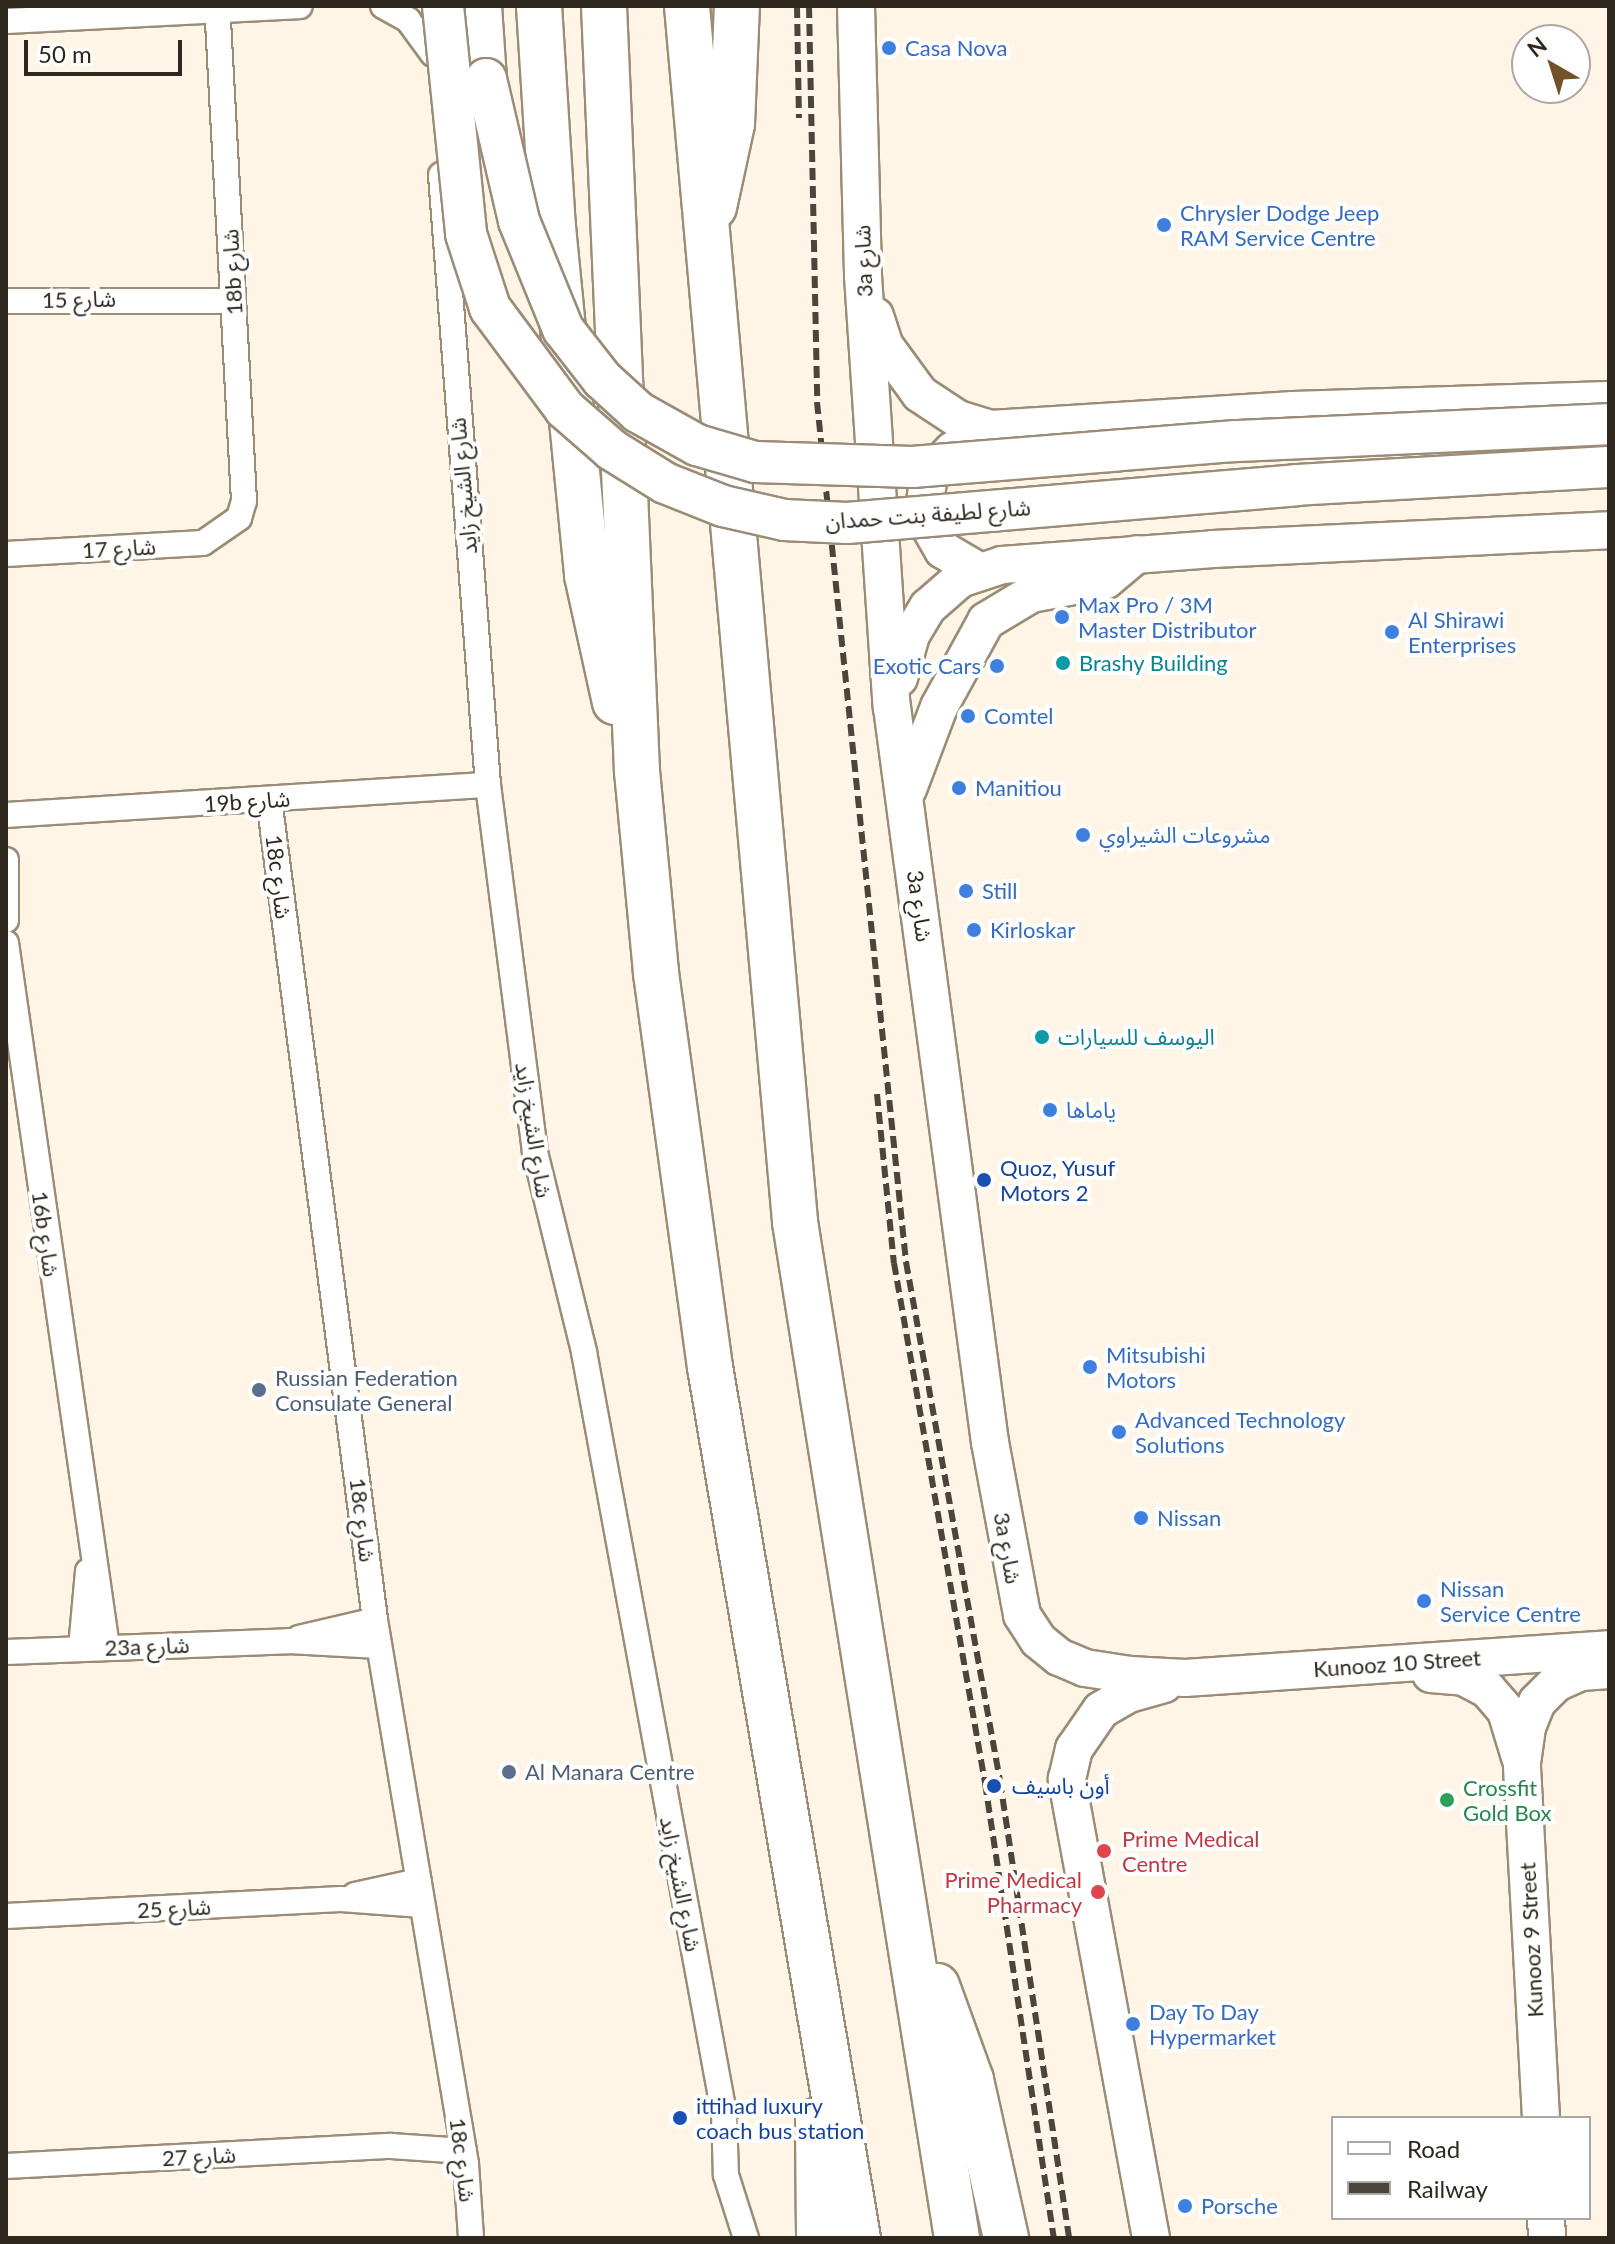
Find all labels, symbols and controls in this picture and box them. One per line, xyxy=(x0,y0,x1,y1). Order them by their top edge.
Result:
scale bar xyxy=(28,24,186,74)
north arrow xyxy=(1511,24,1591,104)
text: N xyxy=(1522,31,1552,62)
place label: Casa Nova xyxy=(905,35,1007,61)
text: 50 m xyxy=(38,39,92,68)
marker: Casa Nova xyxy=(880,39,898,57)
place label: Chrysler Dodge Jeep RAM Service Centre xyxy=(1180,199,1380,250)
marker: Chrysler Dodge Jeep RAM Service Centre xyxy=(1155,216,1173,234)
street label: 3a شارع xyxy=(849,224,877,298)
street label: 18b شارع xyxy=(217,228,247,316)
street label: شارع 15 xyxy=(42,285,116,313)
street label: شارع الشيخ زايد xyxy=(444,416,482,556)
street label: شارع لطيفة بنت حمدان xyxy=(824,494,1032,534)
street label: شارع 17 xyxy=(81,533,157,563)
place label: Max Pro / 3M Master Distributor xyxy=(1078,591,1257,642)
place label: Al Shirawi Enterprises xyxy=(1408,606,1516,658)
marker: Max Pro / 3M Master Distributor xyxy=(1053,608,1071,626)
marker: Al Shirawi Enterprises xyxy=(1383,623,1401,641)
place label: Brashy Building xyxy=(1079,650,1228,676)
place label: Exotic Cars xyxy=(873,653,981,679)
marker: Brashy Building xyxy=(1054,654,1072,672)
marker: Exotic Cars xyxy=(988,657,1006,675)
place label: Comtel xyxy=(984,703,1054,729)
marker: Comtel xyxy=(959,707,977,725)
place label: Manitiou xyxy=(975,775,1062,801)
marker: Manitiou xyxy=(950,779,968,797)
street label: 19b شارع xyxy=(203,785,291,817)
place label: مشروعات الشيراوي xyxy=(1099,822,1271,848)
marker: مشروعات الشيراوي xyxy=(1074,826,1092,844)
street label: 18c شارع xyxy=(261,833,297,921)
street label: 3a شارع xyxy=(902,868,938,944)
place label: Still xyxy=(982,878,1017,904)
marker: Still xyxy=(957,882,975,900)
place label: Kirloskar xyxy=(990,917,1075,943)
marker: Kirloskar xyxy=(965,921,983,939)
place label: اليوسف للسيارات xyxy=(1058,1024,1215,1050)
marker: اليوسف للسيارات xyxy=(1033,1028,1051,1046)
street label: شارع الشيخ زايد xyxy=(510,1060,558,1200)
place label: ياماها xyxy=(1066,1097,1116,1123)
marker: ياماها xyxy=(1041,1101,1059,1119)
place label: Quoz, Yusuf Motors 2 xyxy=(1000,1154,1116,1206)
marker: Quoz, Yusuf Motors 2 xyxy=(975,1171,993,1189)
street label: 16b شارع xyxy=(27,1189,65,1279)
place label: Mitsubishi Motors xyxy=(1106,1341,1206,1392)
marker: Mitsubishi Motors xyxy=(1081,1358,1099,1376)
place label: Russian Federation Consulate General xyxy=(275,1364,458,1416)
marker: Russian Federation Consulate General xyxy=(250,1381,268,1399)
place label: Advanced Technology Solutions xyxy=(1135,1406,1346,1458)
marker: Advanced Technology Solutions xyxy=(1110,1423,1128,1441)
street label: 18c شارع xyxy=(345,1476,381,1564)
place label: Nissan xyxy=(1157,1505,1221,1531)
marker: Nissan xyxy=(1132,1509,1150,1527)
street label: 3a شارع xyxy=(989,1510,1027,1586)
place label: Nissan Service Centre xyxy=(1440,1575,1581,1626)
marker: Nissan Service Centre xyxy=(1415,1592,1433,1610)
street label: 23a شارع xyxy=(104,1631,190,1661)
street label: Kunooz 10 Street xyxy=(1312,1644,1482,1682)
place label: Al Manara Centre xyxy=(525,1759,695,1785)
marker: Al Manara Centre xyxy=(500,1763,518,1781)
place label: أون باسيف xyxy=(1012,1773,1110,1799)
place label: Crossfit Gold Box xyxy=(1463,1774,1552,1826)
marker: أون باسيف xyxy=(983,1775,1005,1797)
marker: Crossfit Gold Box xyxy=(1438,1791,1456,1809)
street label: شارع الشيخ زايد xyxy=(655,1814,707,1954)
place label: Prime Medical Centre xyxy=(1122,1825,1260,1876)
marker: Prime Medical Centre xyxy=(1093,1840,1115,1862)
street label: Kunooz 9 Street xyxy=(1514,1862,1548,2018)
place label: Prime Medical Pharmacy xyxy=(944,1866,1082,1918)
marker: Prime Medical Pharmacy xyxy=(1089,1883,1107,1901)
street label: شارع 25 xyxy=(136,1893,212,1923)
place label: Day To Day Hypermarket xyxy=(1149,1998,1276,2050)
marker: Day To Day Hypermarket xyxy=(1124,2015,1142,2033)
place label: ittihad luxury coach bus station xyxy=(696,2092,864,2144)
marker: ittihad luxury coach bus station xyxy=(671,2109,689,2127)
street label: 18c شارع xyxy=(445,2116,481,2204)
legend xyxy=(1331,2116,1591,2220)
text: Road xyxy=(1407,2134,1460,2163)
street label: شارع 27 xyxy=(161,2141,237,2171)
text: Railway xyxy=(1407,2174,1488,2203)
place label: Porsche xyxy=(1201,2193,1278,2219)
marker: Porsche xyxy=(1176,2197,1194,2215)

